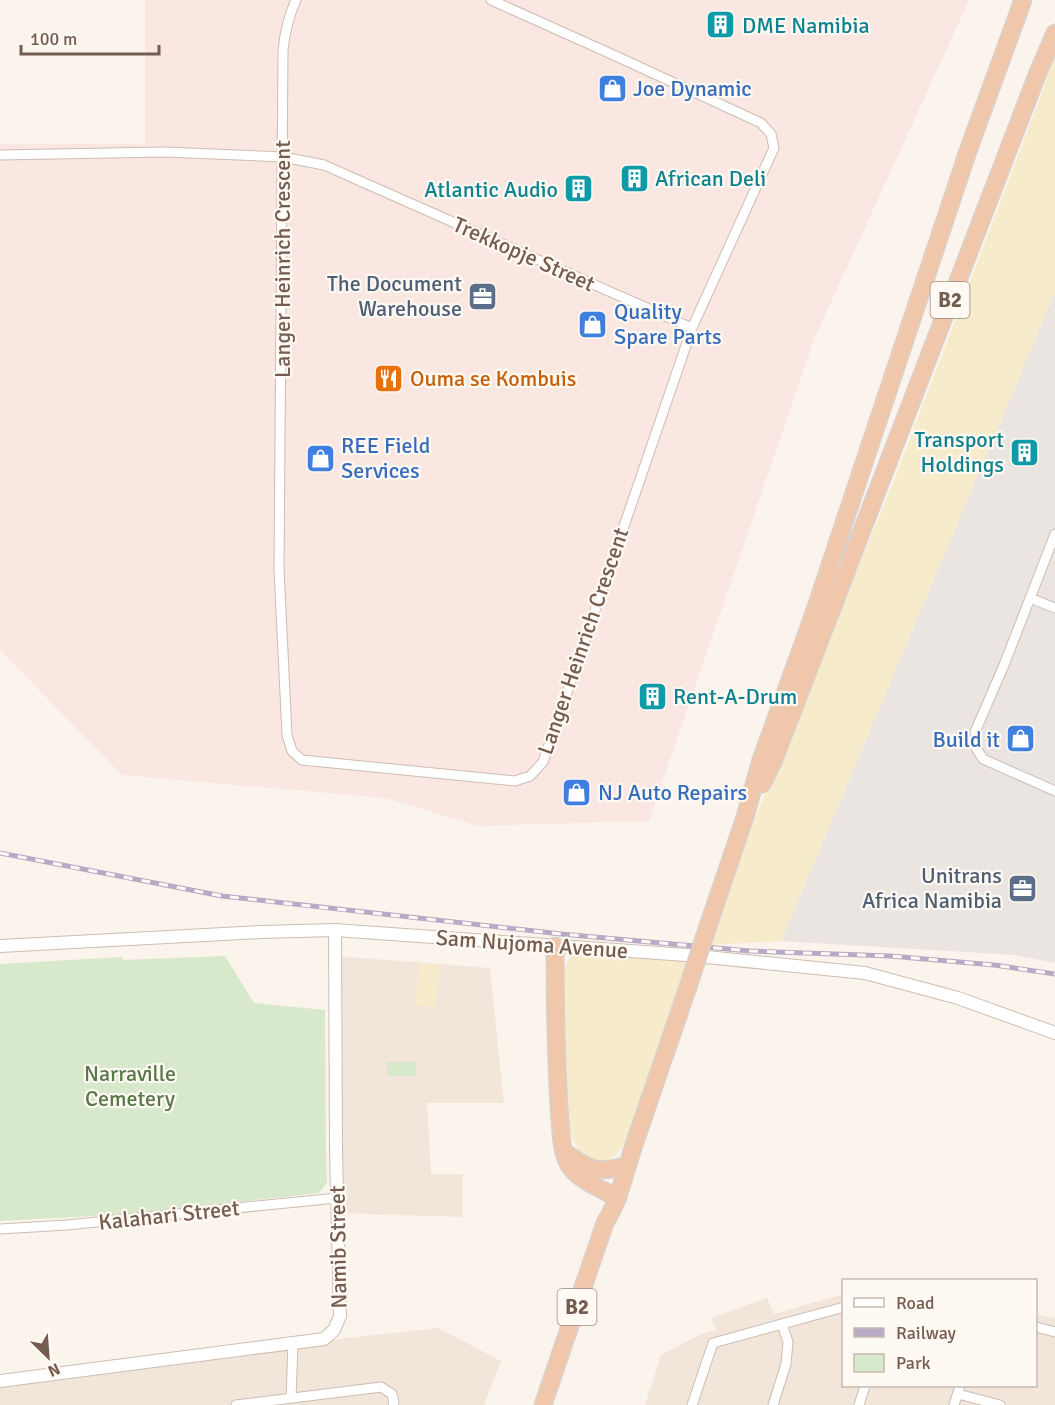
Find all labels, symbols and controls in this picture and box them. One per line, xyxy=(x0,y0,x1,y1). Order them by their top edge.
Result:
building icon: DME Namibia xyxy=(705,9,737,41)
place label: DME Namibia xyxy=(742,12,870,39)
scale bar xyxy=(21,18,159,56)
text: 100 m xyxy=(30,28,77,50)
shop icon: Joe Dynamic xyxy=(596,72,628,104)
place label: Joe Dynamic xyxy=(633,75,752,102)
street label: Langer Heinrich Crescent xyxy=(269,140,296,378)
building icon: African Deli xyxy=(618,162,650,194)
place label: African Deli xyxy=(655,165,766,192)
building icon: Atlantic Audio xyxy=(563,173,595,205)
place label: Atlantic Audio xyxy=(424,176,558,203)
street label: Trekkopje Street xyxy=(449,211,599,297)
place label: The Document Warehouse xyxy=(327,270,462,322)
office icon: The Document Warehouse xyxy=(467,280,499,312)
road number: B2 xyxy=(930,282,970,318)
place label: Quality Spare Parts xyxy=(614,298,722,350)
shop icon: Quality Spare Parts xyxy=(577,308,609,340)
restaurant icon: Ouma se Kombuis xyxy=(373,362,405,394)
place label: Ouma se Kombuis xyxy=(410,365,576,392)
place label: Transport Holdings xyxy=(914,426,1004,478)
place label: REE Field Services xyxy=(341,432,430,484)
building icon: Transport Holdings xyxy=(1009,436,1041,468)
shop icon: REE Field Services xyxy=(304,442,336,474)
street label: Langer Heinrich Crescent xyxy=(531,524,635,758)
building icon: Rent-A-Drum xyxy=(636,680,668,712)
place label: Rent-A-Drum xyxy=(673,683,797,710)
shop icon: Build it xyxy=(1005,723,1037,755)
place label: Build it xyxy=(932,726,1000,753)
shop icon: NJ Auto Repairs xyxy=(561,776,593,808)
place label: NJ Auto Repairs xyxy=(598,779,747,806)
place label: Unitrans Africa Namibia xyxy=(862,862,1002,914)
office icon: Unitrans Africa Namibia xyxy=(1007,872,1039,904)
street label: Sam Nujoma Avenue xyxy=(435,924,629,964)
park label: Narraville Cemetery xyxy=(84,1060,176,1112)
street label: Namib Street xyxy=(323,1185,353,1309)
street label: Kalahari Street xyxy=(97,1194,241,1236)
legend xyxy=(842,1279,1037,1387)
road number: B2 xyxy=(558,1289,596,1325)
text: Road xyxy=(896,1292,935,1314)
text: Railway xyxy=(896,1322,957,1344)
north arrow xyxy=(18,1327,78,1387)
text: Park xyxy=(896,1352,931,1374)
text: N xyxy=(45,1358,63,1381)

